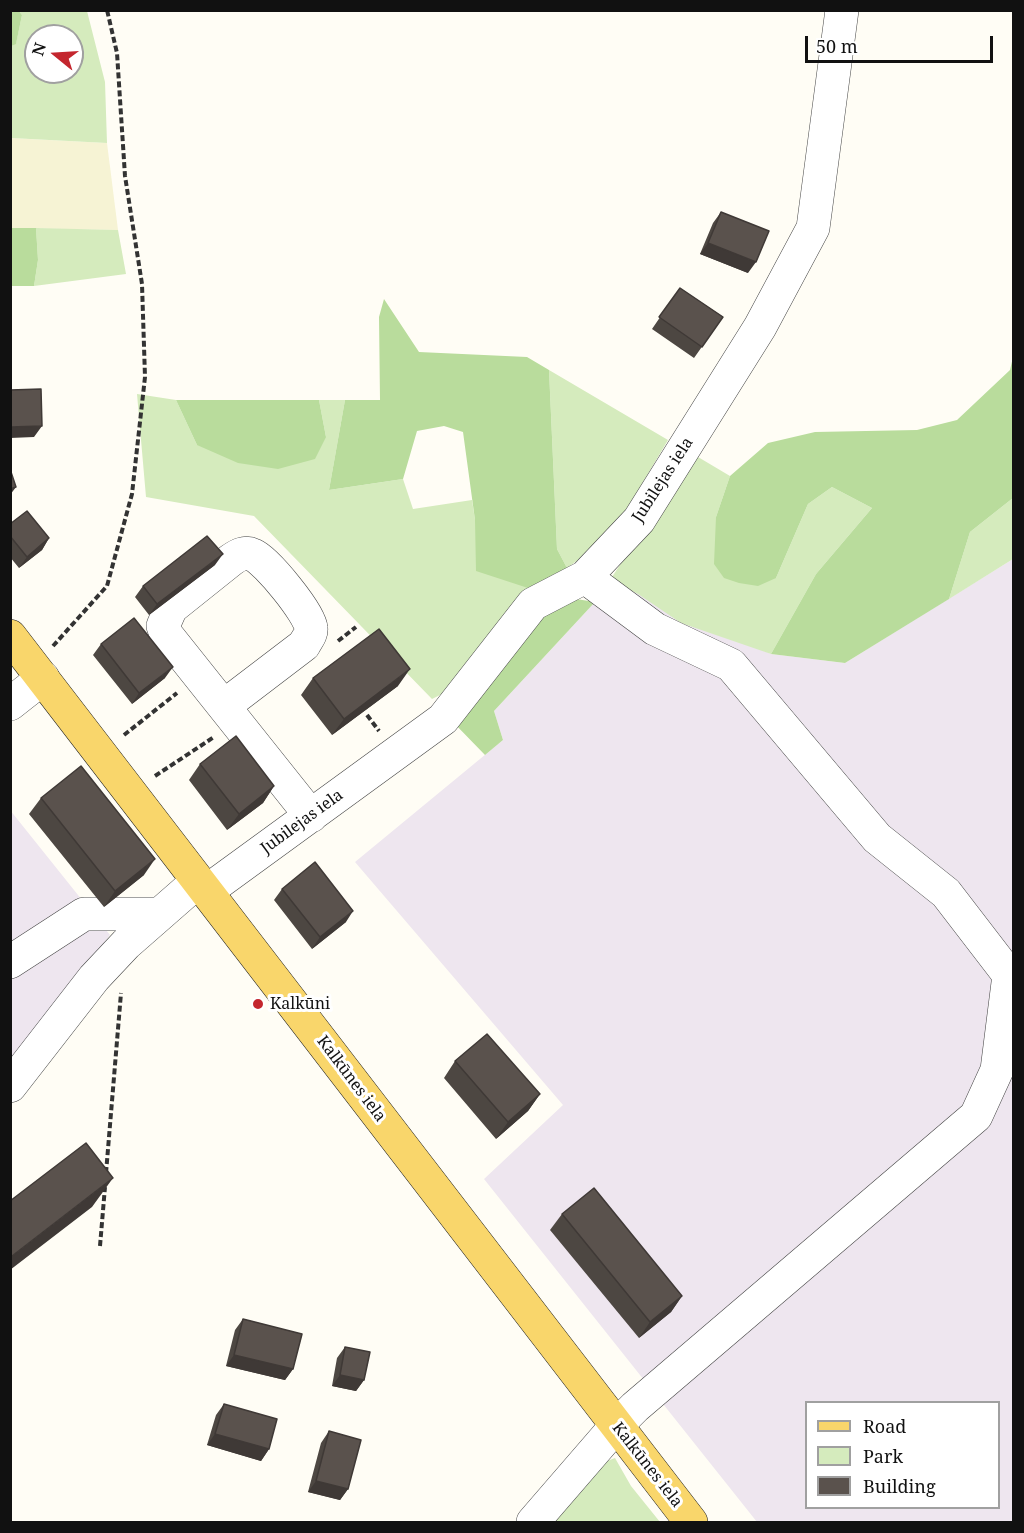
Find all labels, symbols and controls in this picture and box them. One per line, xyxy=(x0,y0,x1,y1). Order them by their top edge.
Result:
north arrow xyxy=(24,24,84,84)
scale bar xyxy=(808,24,996,62)
text: 50 m xyxy=(816,34,858,58)
text: N xyxy=(26,40,51,58)
street label: Jubilejas iela xyxy=(628,434,698,526)
street label: Jubilejas iela xyxy=(257,786,347,858)
place label: Kalkūni xyxy=(270,994,330,1014)
marker: Kalkūni xyxy=(251,997,265,1011)
street label: Kalkūnes iela xyxy=(312,1032,390,1126)
legend xyxy=(805,1401,1000,1509)
text: Road xyxy=(863,1414,906,1438)
street label: Kalkūnes iela xyxy=(608,1419,686,1511)
text: Park xyxy=(863,1444,903,1468)
text: Building xyxy=(863,1474,936,1498)

